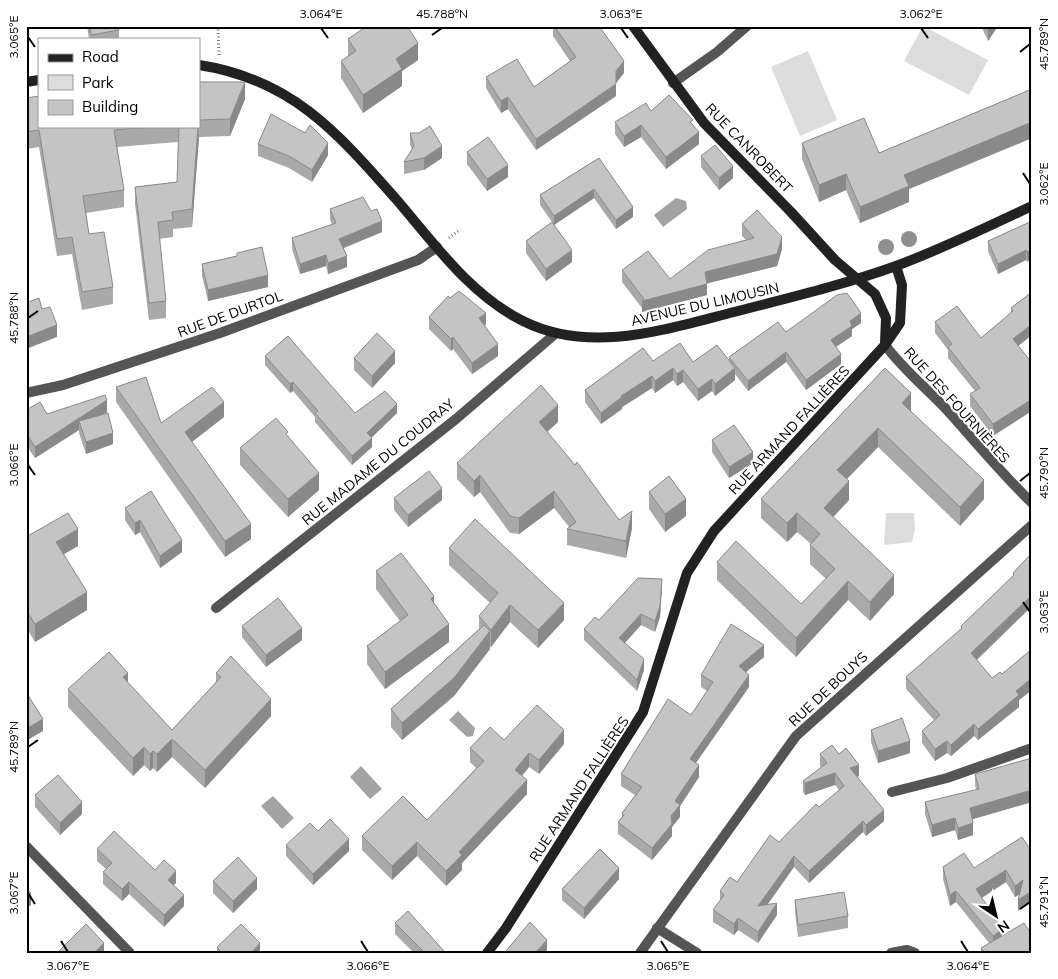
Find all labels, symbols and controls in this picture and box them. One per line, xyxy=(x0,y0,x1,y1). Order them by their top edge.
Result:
text: 3.064°E xyxy=(299,6,343,21)
text: 45.788°N xyxy=(416,6,468,21)
text: 3.063°E xyxy=(599,6,643,21)
text: 3.062°E xyxy=(899,6,943,21)
text: 3.065°E xyxy=(6,15,21,59)
text: 45.789°N xyxy=(1036,18,1051,70)
legend xyxy=(38,38,200,128)
text: Road xyxy=(82,47,119,66)
text: Park xyxy=(82,73,114,92)
text: Building xyxy=(82,97,138,116)
street label: RUE CANROBERT xyxy=(702,99,797,197)
text: 3.062°E xyxy=(1036,162,1051,206)
street label: AVENUE DU LIMOUSIN xyxy=(629,278,781,330)
street label: RUE DE DURTOL xyxy=(175,287,285,341)
text: 45.788°N xyxy=(6,292,21,344)
street label: RUE DES FOURNIÈRES xyxy=(900,343,1014,467)
street label: RUE ARMAND FALLIÈRES xyxy=(725,362,854,498)
street label: RUE MADAME DU COUDRAY xyxy=(298,395,458,529)
text: 3.066°E xyxy=(6,443,21,487)
text: 45.790°N xyxy=(1036,447,1051,499)
text: 3.063°E xyxy=(1036,590,1051,634)
street label: RUE DE BOUYS xyxy=(785,648,871,730)
street label: RUE ARMAND FALLIÈRES xyxy=(525,713,633,865)
text: 45.789°N xyxy=(6,721,21,773)
text: 3.067°E xyxy=(6,871,21,915)
text: 45.791°N xyxy=(1036,876,1051,928)
north arrow xyxy=(970,892,1020,942)
text: N xyxy=(994,916,1013,937)
text: 3.067°E xyxy=(46,958,90,973)
text: 3.066°E xyxy=(346,958,390,973)
text: 3.065°E xyxy=(646,958,690,973)
text: 3.064°E xyxy=(946,958,990,973)

